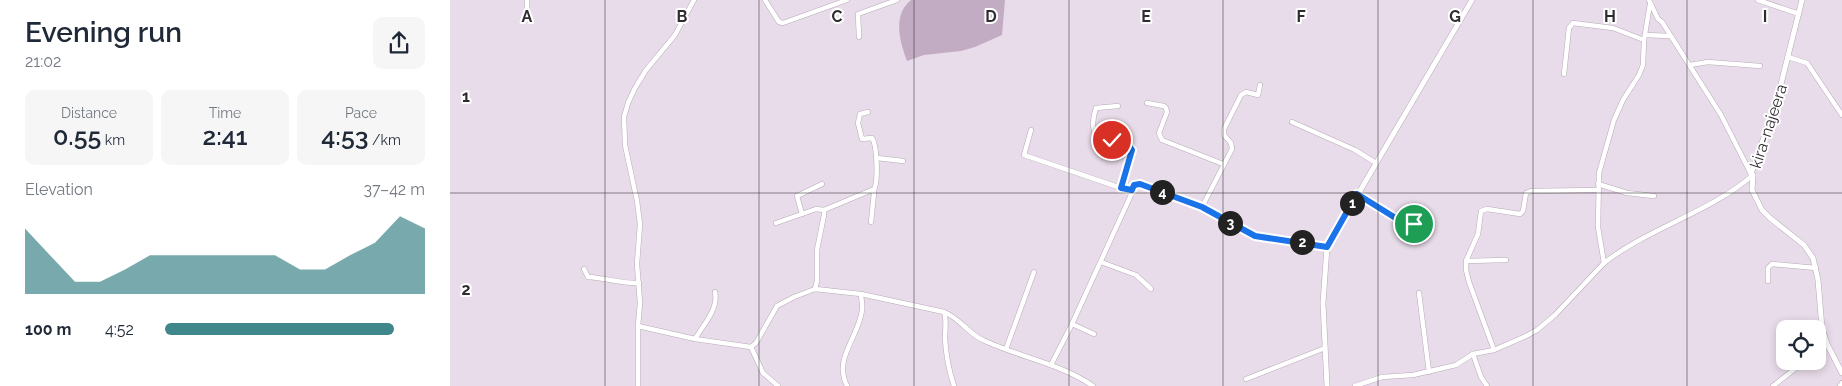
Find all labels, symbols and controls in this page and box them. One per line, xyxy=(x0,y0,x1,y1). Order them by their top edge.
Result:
text: A xyxy=(522,7,533,26)
text: B xyxy=(677,7,688,26)
text: C xyxy=(832,7,843,26)
text: D xyxy=(985,7,997,26)
text: E xyxy=(1141,7,1151,26)
text: F xyxy=(1296,7,1306,26)
text: G xyxy=(1449,7,1461,26)
text: H xyxy=(1604,7,1616,26)
text: I xyxy=(1763,7,1767,26)
text: Evening run xyxy=(25,16,182,49)
button: share xyxy=(373,17,425,69)
text: 21:02 xyxy=(25,52,61,71)
street label: kira-najeera xyxy=(1746,81,1791,171)
text: 1 xyxy=(462,87,470,106)
text: Distance xyxy=(61,105,117,121)
text: Time xyxy=(209,105,241,121)
text: Pace xyxy=(345,105,377,121)
pin xyxy=(1091,119,1133,161)
text: 0.55 xyxy=(53,121,101,151)
text: 2:41 xyxy=(202,121,248,151)
text: 4:53 xyxy=(321,121,368,151)
icon: check xyxy=(1098,126,1126,154)
text: km xyxy=(101,132,125,148)
text: /km xyxy=(368,132,401,148)
text: Elevation xyxy=(25,180,93,199)
text: 37–42 m xyxy=(364,180,425,199)
pin: 4 xyxy=(1150,180,1174,204)
text: 4 xyxy=(1159,184,1167,200)
pin: 1 xyxy=(1340,190,1364,216)
text: 1 xyxy=(1349,195,1356,211)
pin xyxy=(1393,203,1435,245)
pin: 3 xyxy=(1218,210,1242,236)
icon: arrive xyxy=(1400,210,1428,238)
text: 3 xyxy=(1227,215,1234,231)
pin: 2 xyxy=(1290,230,1314,254)
text: 2 xyxy=(1299,234,1306,250)
text: 2 xyxy=(461,280,471,299)
text: 100 m xyxy=(25,320,71,339)
text: 4:52 xyxy=(105,320,134,339)
map controls xyxy=(1776,320,1826,370)
button: locate xyxy=(1776,320,1826,370)

